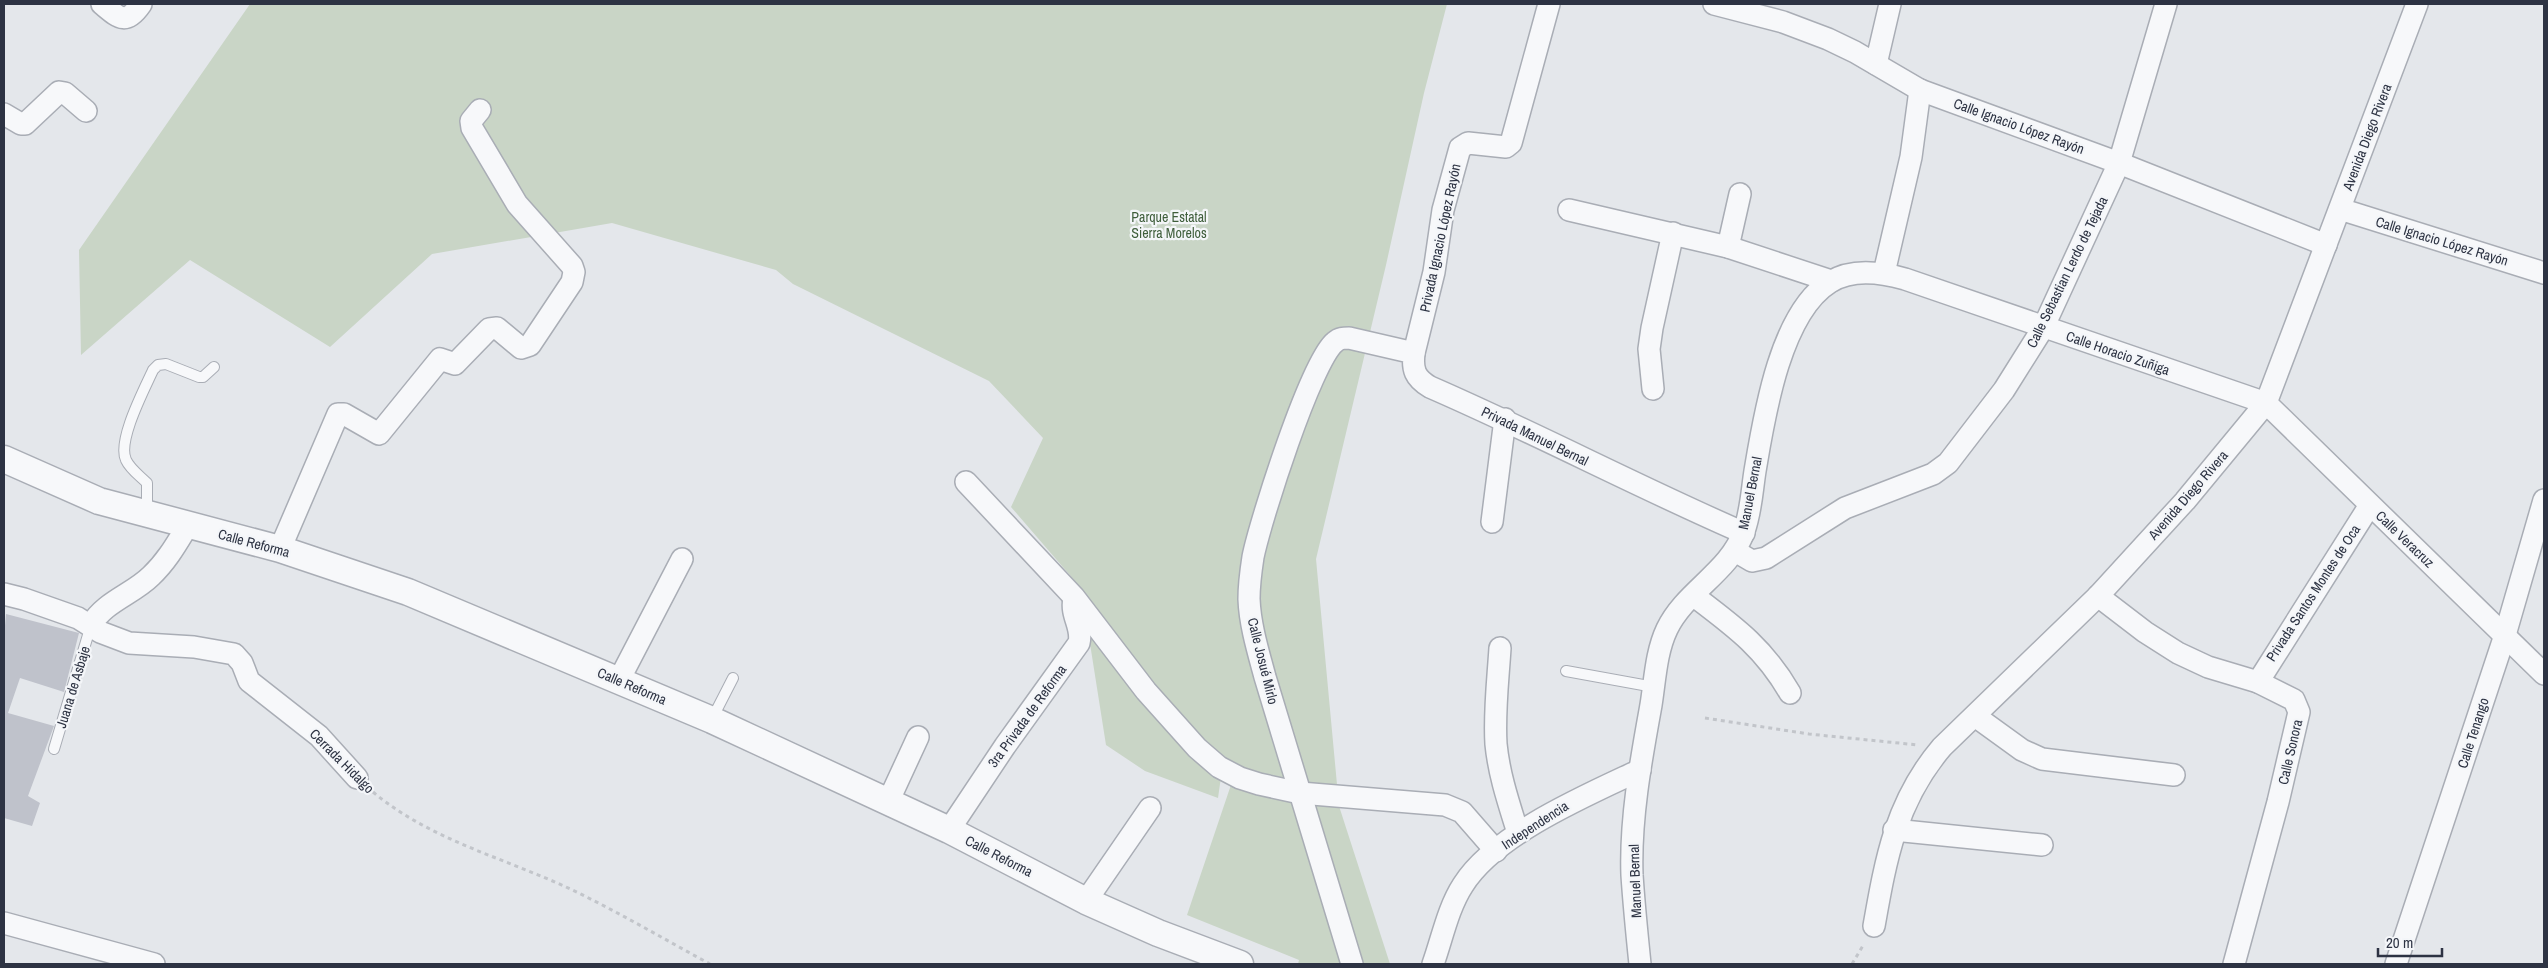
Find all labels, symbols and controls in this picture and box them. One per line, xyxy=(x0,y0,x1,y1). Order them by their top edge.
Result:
street label: Avenida Diego Rivera xyxy=(2338,81,2396,194)
street label: Calle Ignacio López Rayón xyxy=(1951,94,2087,158)
street label: Privada Ignacio López Rayón xyxy=(1415,162,1465,314)
street label: Calle Sebastian Lerdo de Tejada xyxy=(2022,193,2112,351)
park label: Parque Estatal Sierra Morelos xyxy=(1131,208,1207,242)
street label: Calle Ignacio López Rayón xyxy=(2373,212,2511,270)
street label: Calle Horacio Zuñiga xyxy=(2064,327,2173,379)
street label: Privada Manuel Bernal xyxy=(1479,402,1591,470)
street label: Avenida Diego Rivera xyxy=(2144,446,2232,544)
street label: Manuel Bernal xyxy=(1734,455,1766,531)
street label: Calle Veracruz xyxy=(2372,507,2438,572)
street label: Privada Santos Montes de Oca xyxy=(2262,521,2364,665)
street label: Calle Reforma xyxy=(216,525,292,561)
street label: Calle Josué Mirlo xyxy=(1244,616,1282,706)
street label: Juana de Asbaje xyxy=(52,644,94,730)
street label: 3ra Privada de Reforma xyxy=(984,661,1071,771)
street label: Calle Reforma xyxy=(595,663,670,709)
street label: Calle Tenango xyxy=(2453,695,2493,771)
street label: Calle Sonora xyxy=(2274,717,2306,786)
street label: Cerrada Hidalgo xyxy=(306,725,378,797)
street label: Independencia xyxy=(1498,796,1572,853)
street label: Calle Reforma xyxy=(962,831,1036,881)
street label: Manuel Bernal xyxy=(1625,844,1645,918)
scale bar xyxy=(2378,926,2442,958)
text: 20 m xyxy=(2386,932,2413,953)

